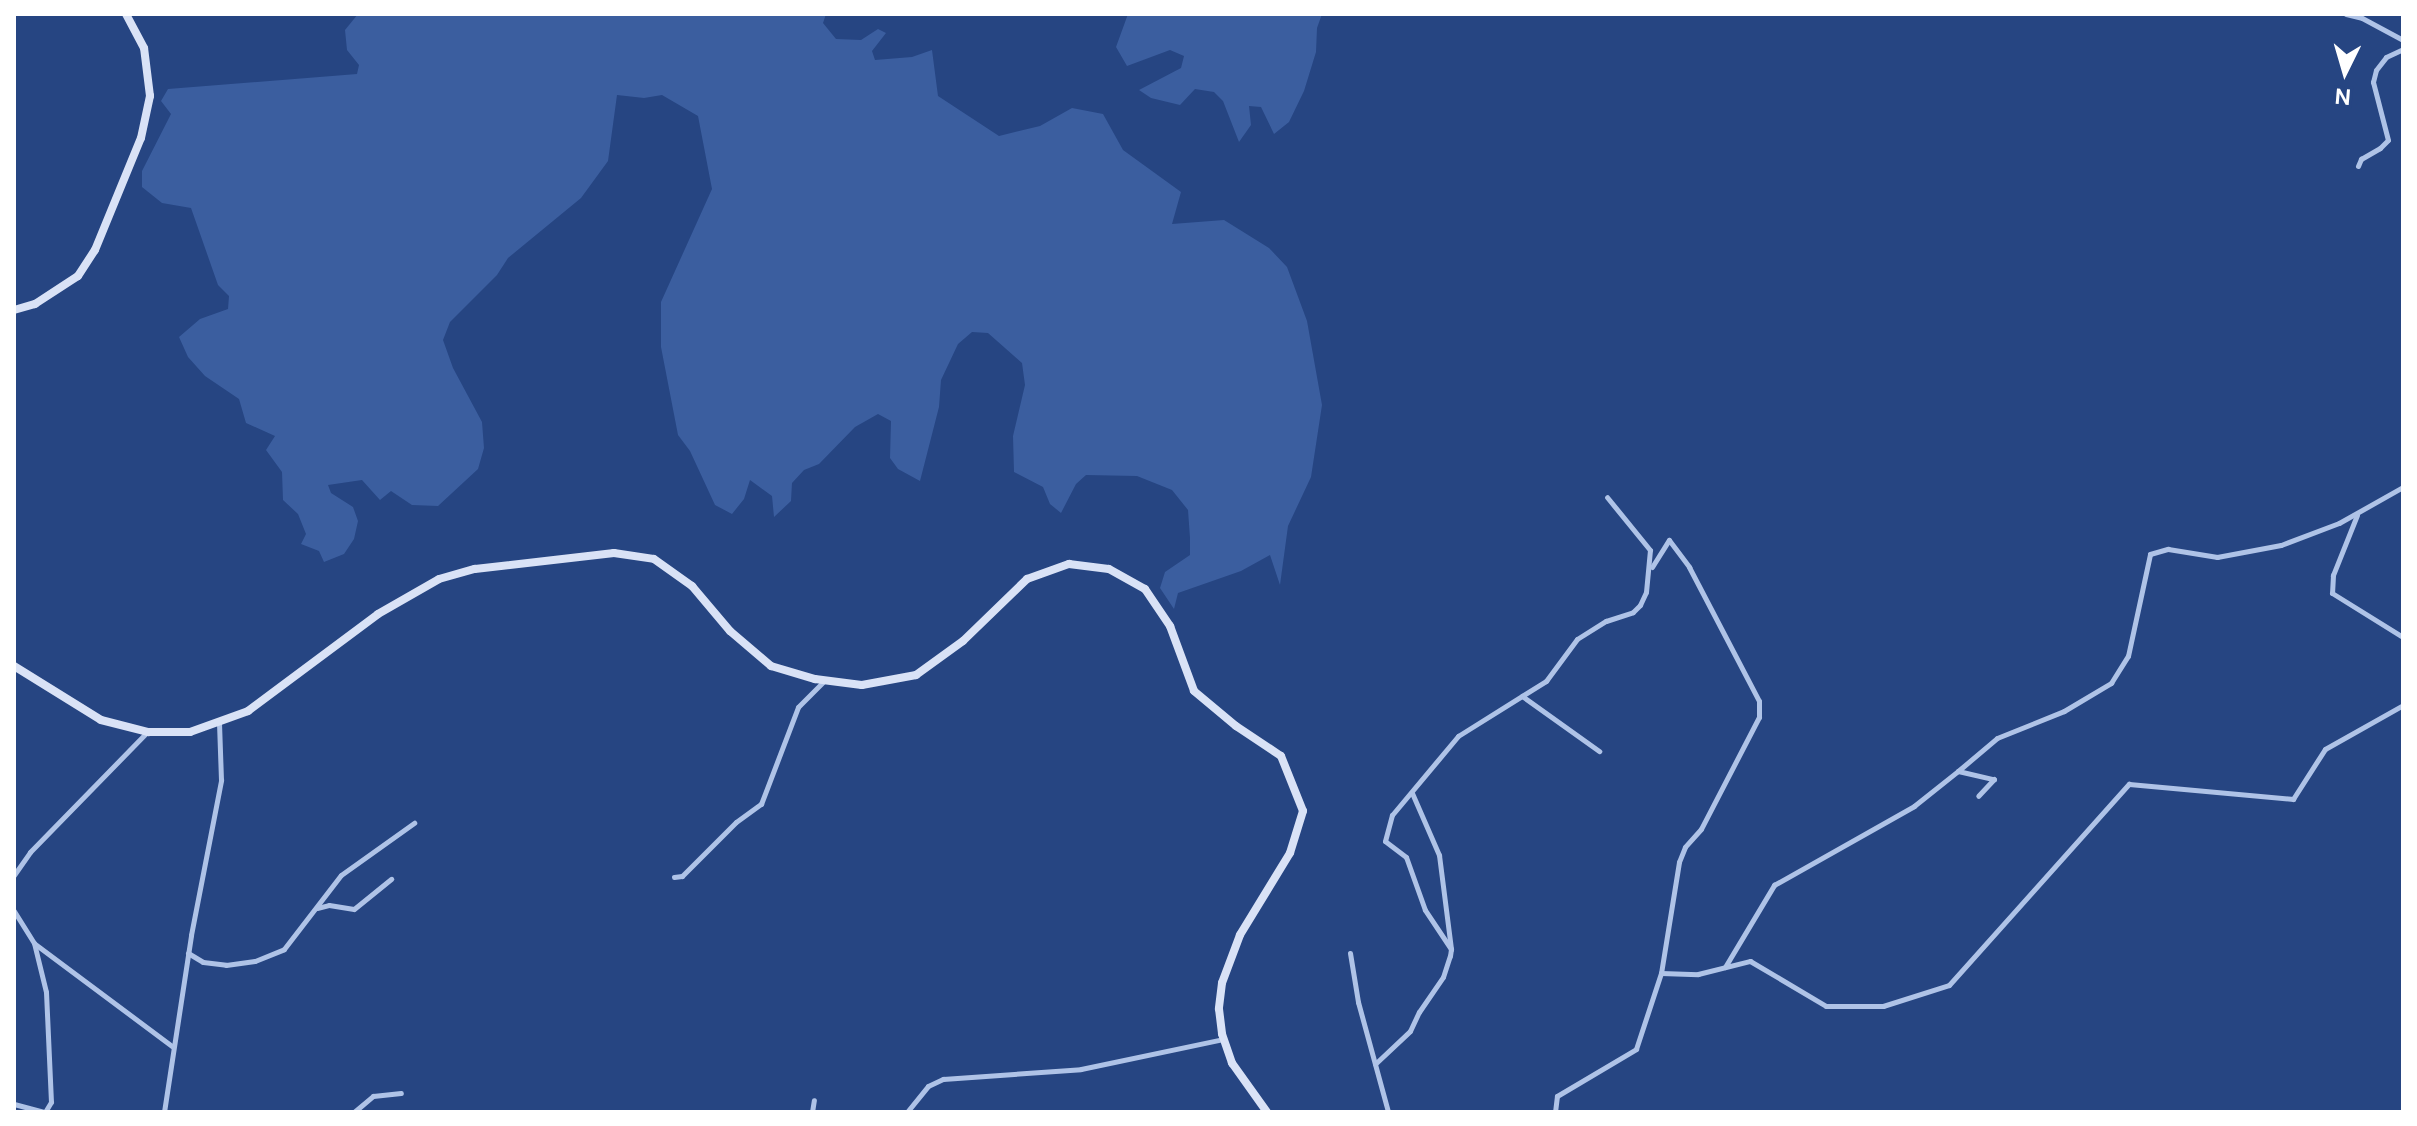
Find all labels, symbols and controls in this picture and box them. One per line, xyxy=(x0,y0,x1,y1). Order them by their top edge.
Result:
north arrow xyxy=(2305,32,2385,112)
text: N xyxy=(2334,81,2352,112)

